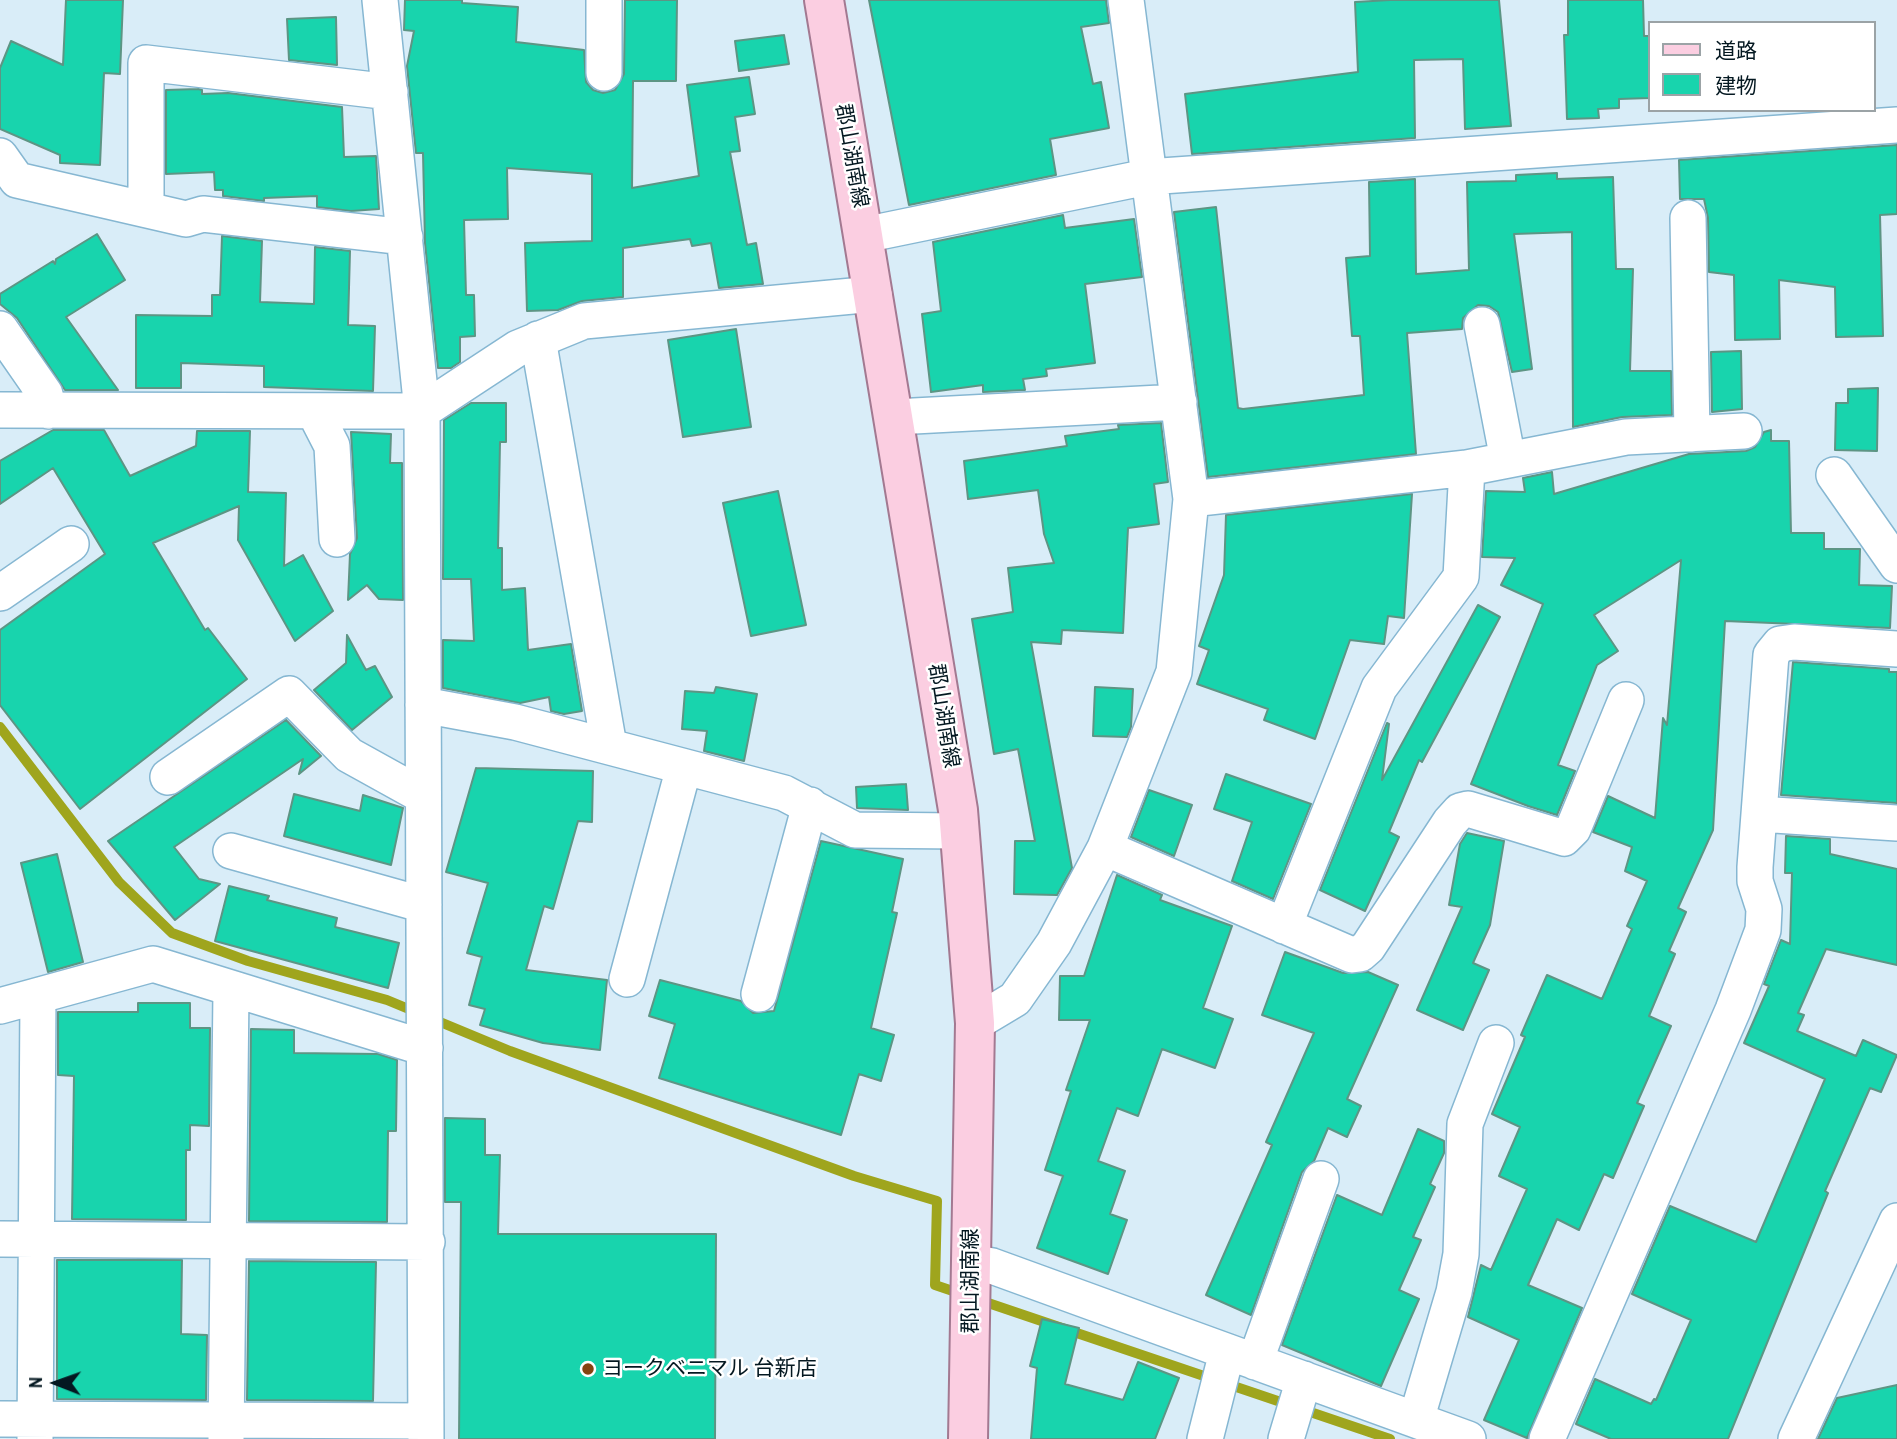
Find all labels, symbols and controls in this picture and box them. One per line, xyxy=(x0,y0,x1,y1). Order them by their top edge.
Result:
legend xyxy=(1648,21,1876,112)
text: 道路 xyxy=(1715,36,1757,65)
text: 建物 xyxy=(1715,71,1757,100)
street label: 郡山湖南線 xyxy=(829,102,873,210)
street label: 郡山湖南線 xyxy=(922,662,964,770)
street label: 郡山湖南線 xyxy=(958,1229,984,1333)
north arrow xyxy=(21,1348,91,1418)
place label: ヨークベニマル 台新店 xyxy=(602,1356,817,1382)
marker: ヨークベニマル 台新店 xyxy=(580,1361,596,1377)
text: N xyxy=(22,1377,48,1388)

